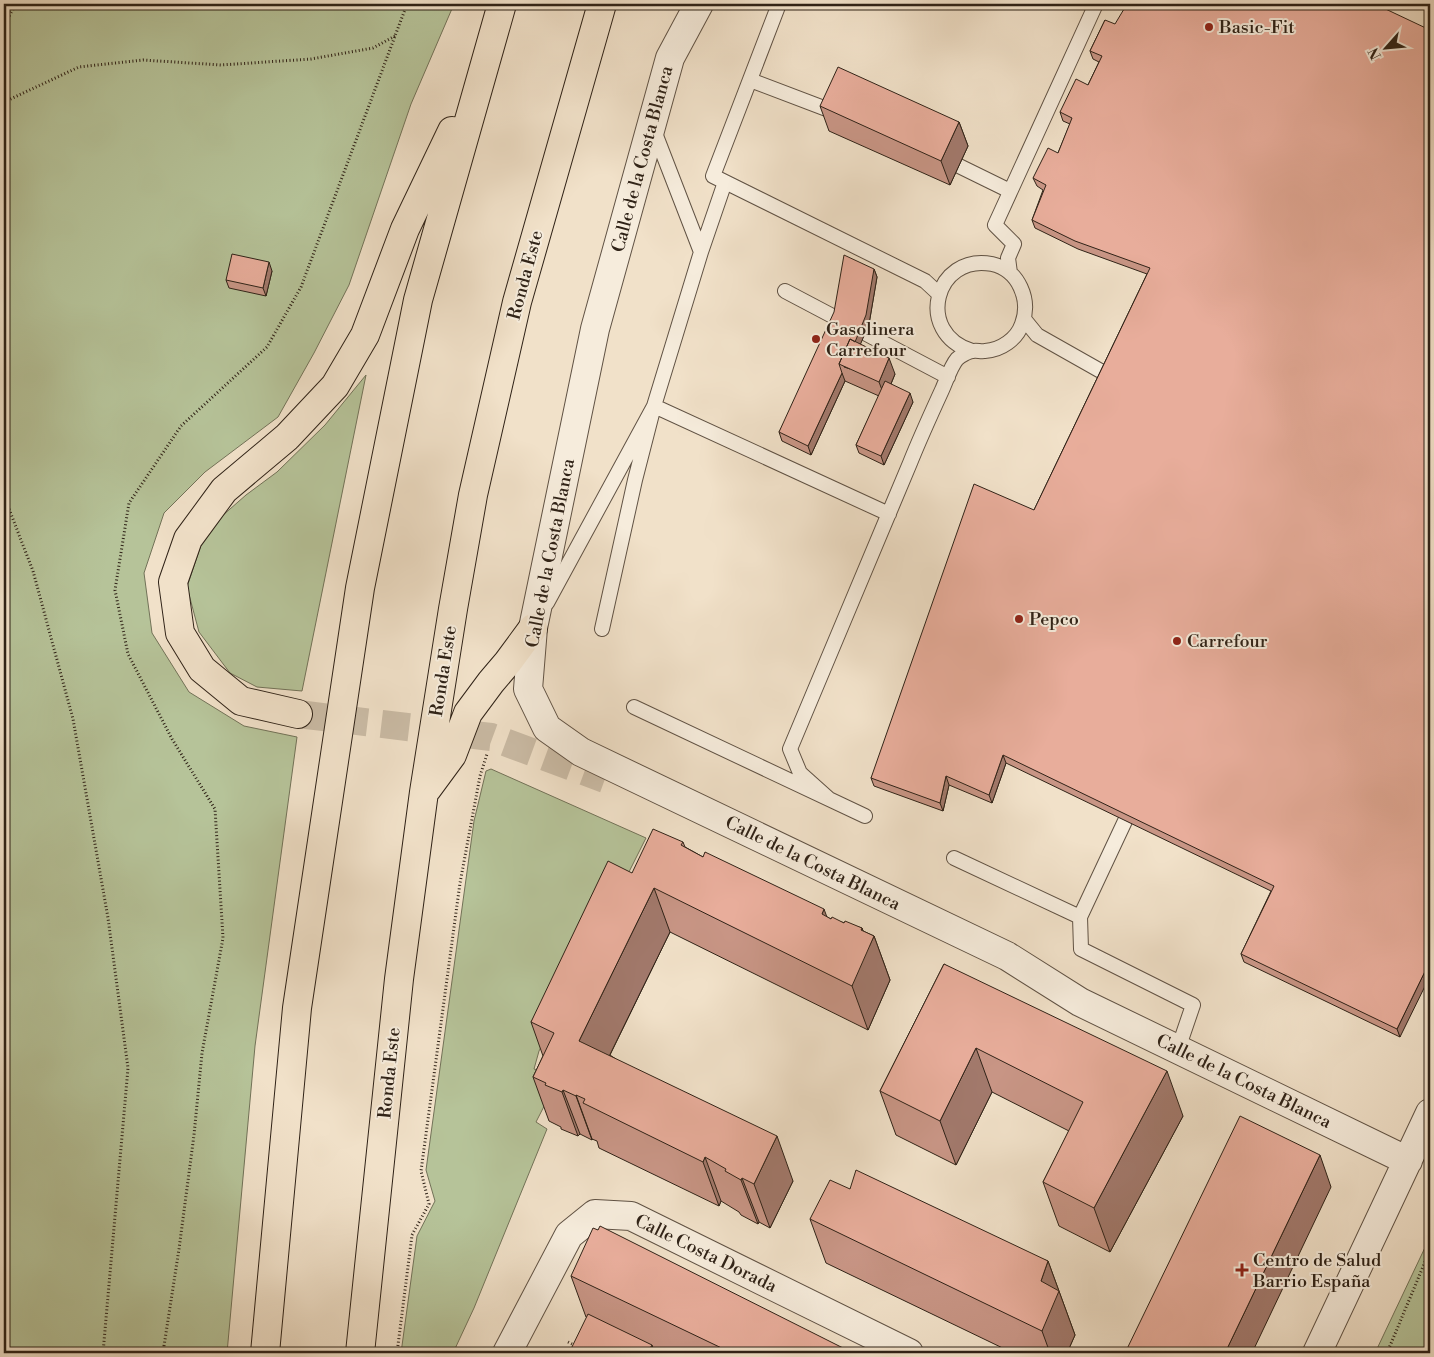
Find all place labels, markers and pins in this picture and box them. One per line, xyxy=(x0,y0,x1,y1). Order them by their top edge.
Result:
place label: Basic-Fit xyxy=(1218,16,1295,39)
marker: Basic-Fit xyxy=(1203,21,1215,33)
place label: Gasolinera Carrefour xyxy=(826,318,915,362)
marker: Gasolinera Carrefour xyxy=(810,333,822,345)
place label: Pepco xyxy=(1029,608,1079,631)
marker: Pepco xyxy=(1013,613,1025,625)
place label: Carrefour xyxy=(1187,630,1268,653)
marker: Carrefour xyxy=(1171,635,1183,647)
place label: Centro de Salud Barrio España xyxy=(1252,1249,1382,1293)
marker: Centro de Salud Barrio España xyxy=(1235,1263,1249,1277)

